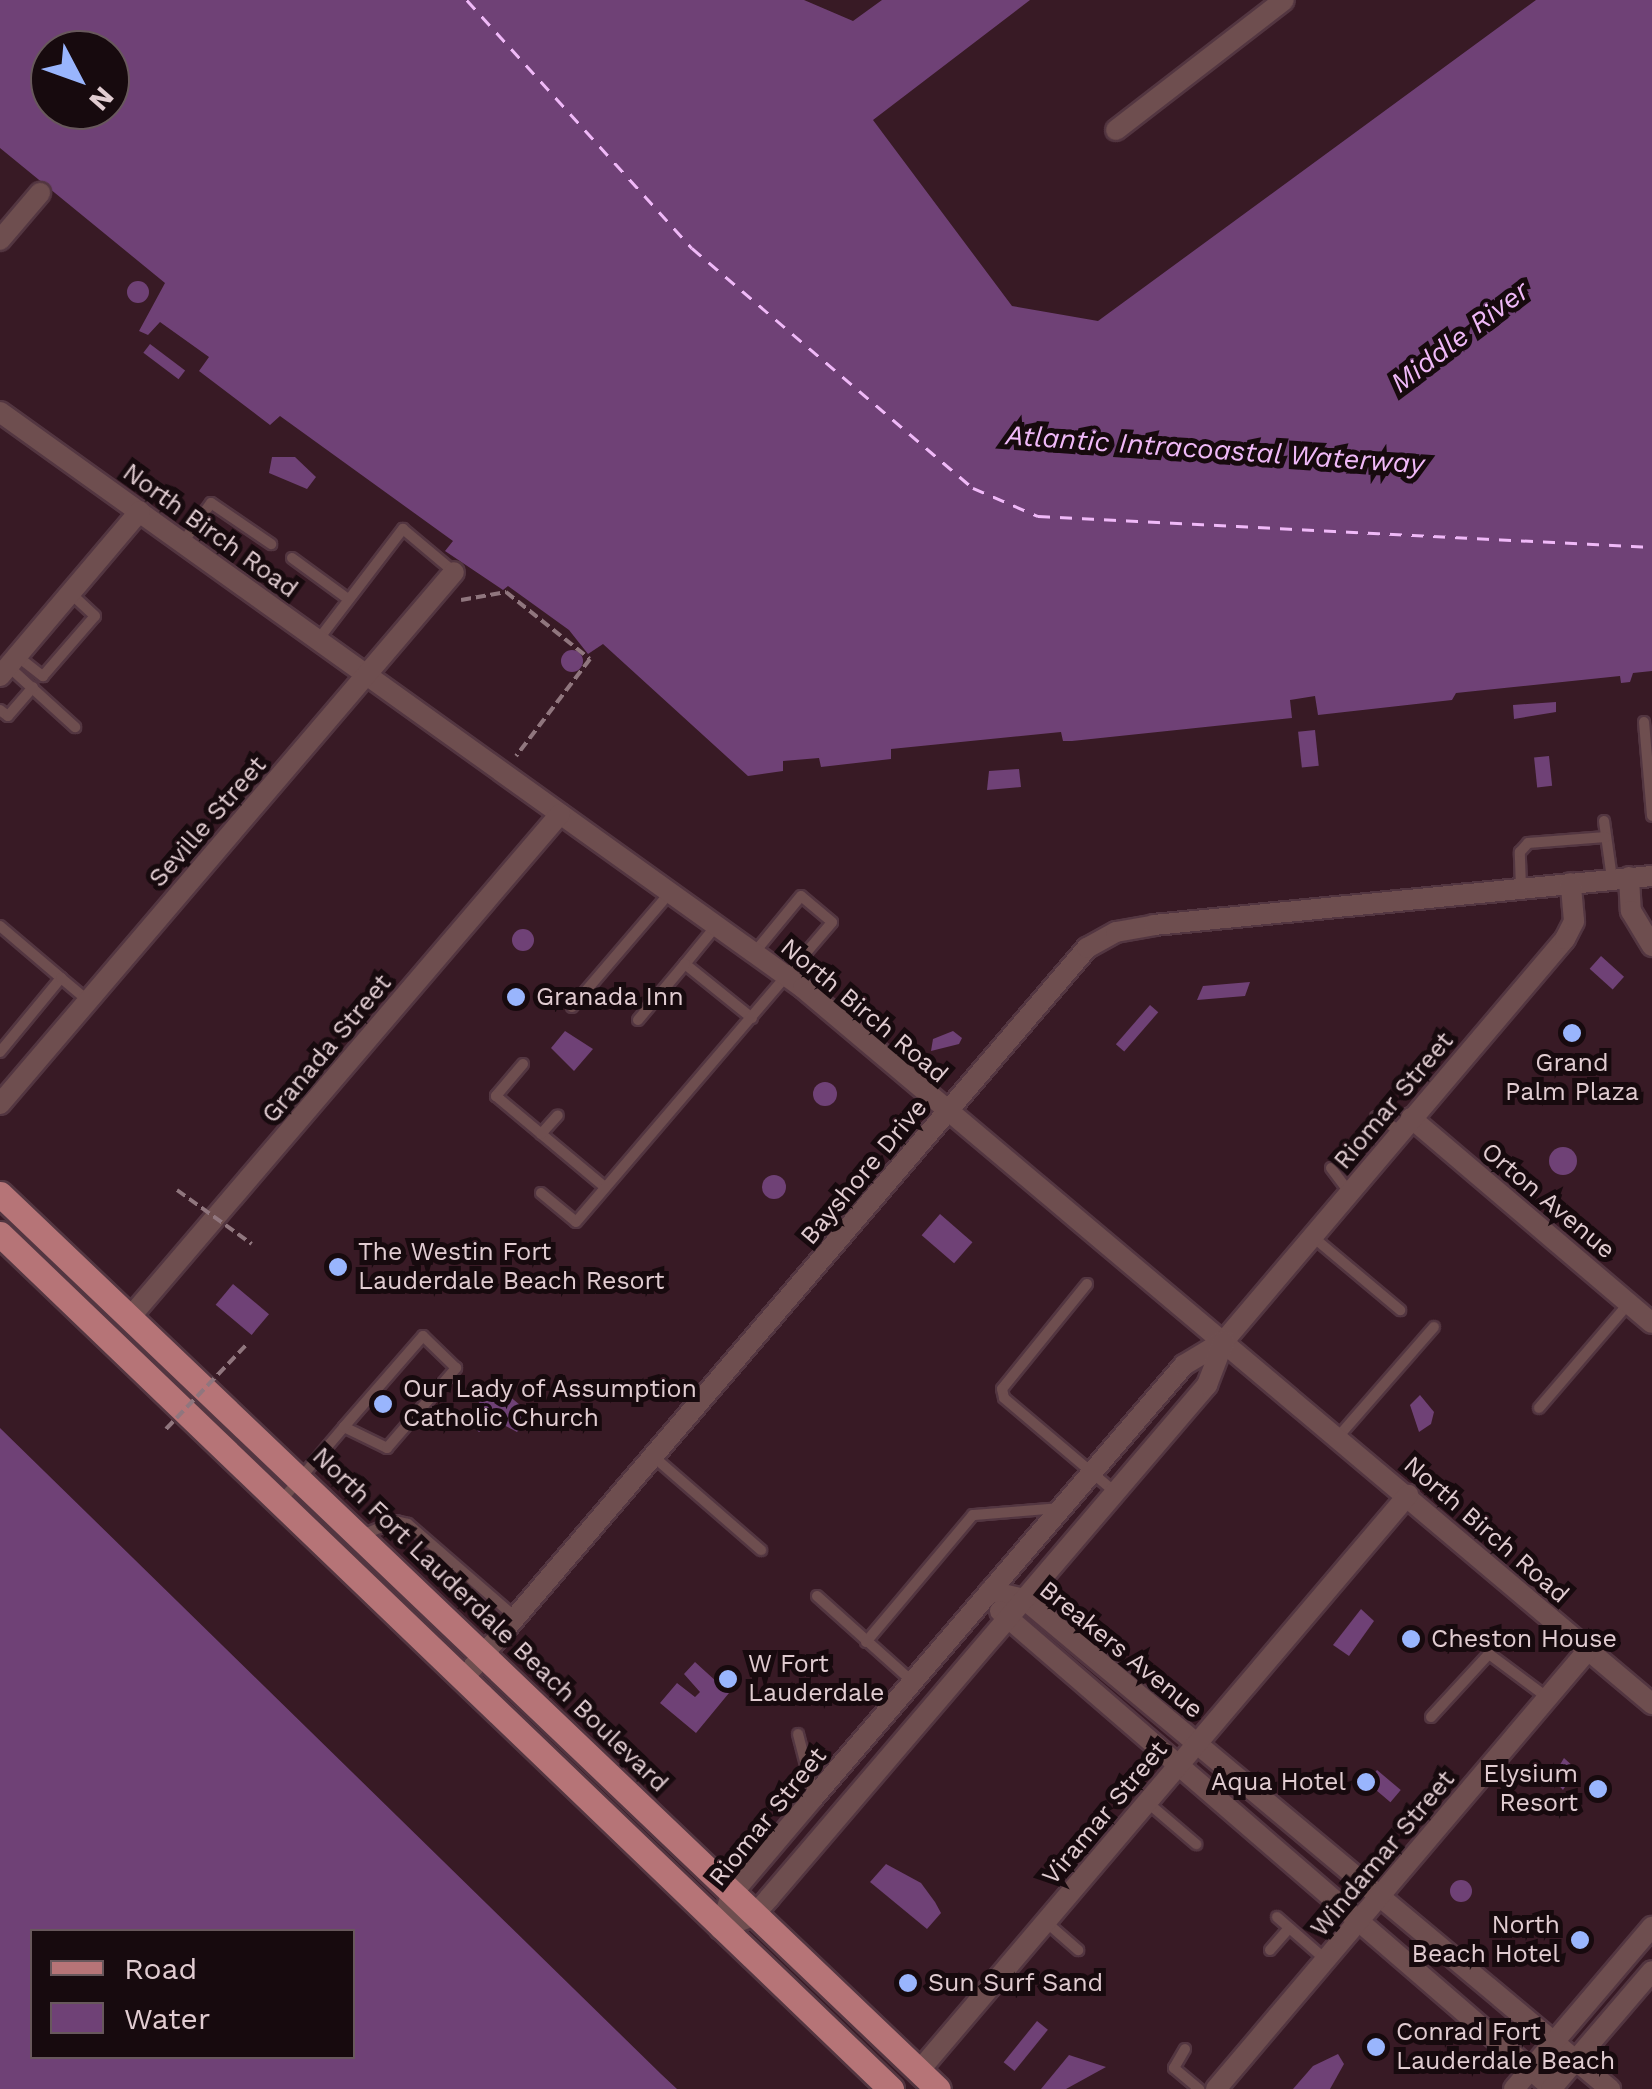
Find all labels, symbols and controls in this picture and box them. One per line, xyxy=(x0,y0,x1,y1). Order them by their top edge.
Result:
north arrow xyxy=(30,30,130,130)
text: N xyxy=(82,80,121,117)
water label: Middle River xyxy=(1384,274,1536,400)
water label: Atlantic Intracoastal Waterway xyxy=(1004,419,1426,481)
street label: North Birch Road xyxy=(117,457,303,605)
street label: Seville Street xyxy=(143,751,273,893)
street label: North Birch Road xyxy=(774,932,954,1090)
street label: Granada Street xyxy=(256,968,398,1130)
place label: Granada Inn xyxy=(536,982,684,1012)
marker: Granada Inn xyxy=(505,986,527,1008)
marker: Grand Palm Plaza xyxy=(1561,1022,1583,1044)
street label: Riomar Street xyxy=(1328,1026,1460,1176)
place label: Grand Palm Plaza xyxy=(1505,1049,1639,1108)
street label: Bayshore Drive xyxy=(794,1093,934,1251)
street label: Orton Avenue xyxy=(1475,1136,1621,1266)
place label: The Westin Fort Lauderdale Beach Resort xyxy=(358,1238,664,1297)
marker: The Westin Fort Lauderdale Beach Resort xyxy=(327,1256,349,1278)
place label: Our Lady of Assumption Catholic Church xyxy=(403,1375,700,1434)
marker: Our Lady of Assumption Catholic Church xyxy=(372,1393,394,1415)
street label: North Fort Lauderdale Beach Boulevard xyxy=(306,1441,674,1799)
street label: North Birch Road xyxy=(1397,1450,1575,1610)
street label: Breakers Avenue xyxy=(1033,1575,1209,1725)
place label: Cheston House xyxy=(1431,1624,1617,1654)
marker: Cheston House xyxy=(1400,1628,1422,1650)
place label: W Fort Lauderdale xyxy=(748,1650,884,1709)
marker: W Fort Lauderdale xyxy=(717,1668,739,1690)
street label: Viramar Street xyxy=(1036,1735,1174,1891)
street label: Riomar Street xyxy=(703,1741,833,1893)
place label: Elysium Resort xyxy=(1483,1760,1578,1819)
street label: Windamar Street xyxy=(1305,1765,1461,1943)
place label: Aqua Hotel xyxy=(1210,1767,1346,1797)
marker: Aqua Hotel xyxy=(1355,1771,1377,1793)
marker: Elysium Resort xyxy=(1587,1778,1609,1800)
place label: North Beach Hotel xyxy=(1412,1911,1560,1970)
legend xyxy=(30,1929,355,2059)
marker: North Beach Hotel xyxy=(1569,1929,1591,1951)
text: Road xyxy=(124,1951,197,1986)
place label: Sun Surf Sand xyxy=(928,1968,1104,1998)
marker: Sun Surf Sand xyxy=(897,1972,919,1994)
text: Water xyxy=(124,2001,210,2036)
place label: Conrad Fort Lauderdale Beach xyxy=(1396,2018,1615,2077)
marker: Conrad Fort Lauderdale Beach xyxy=(1365,2036,1387,2058)

